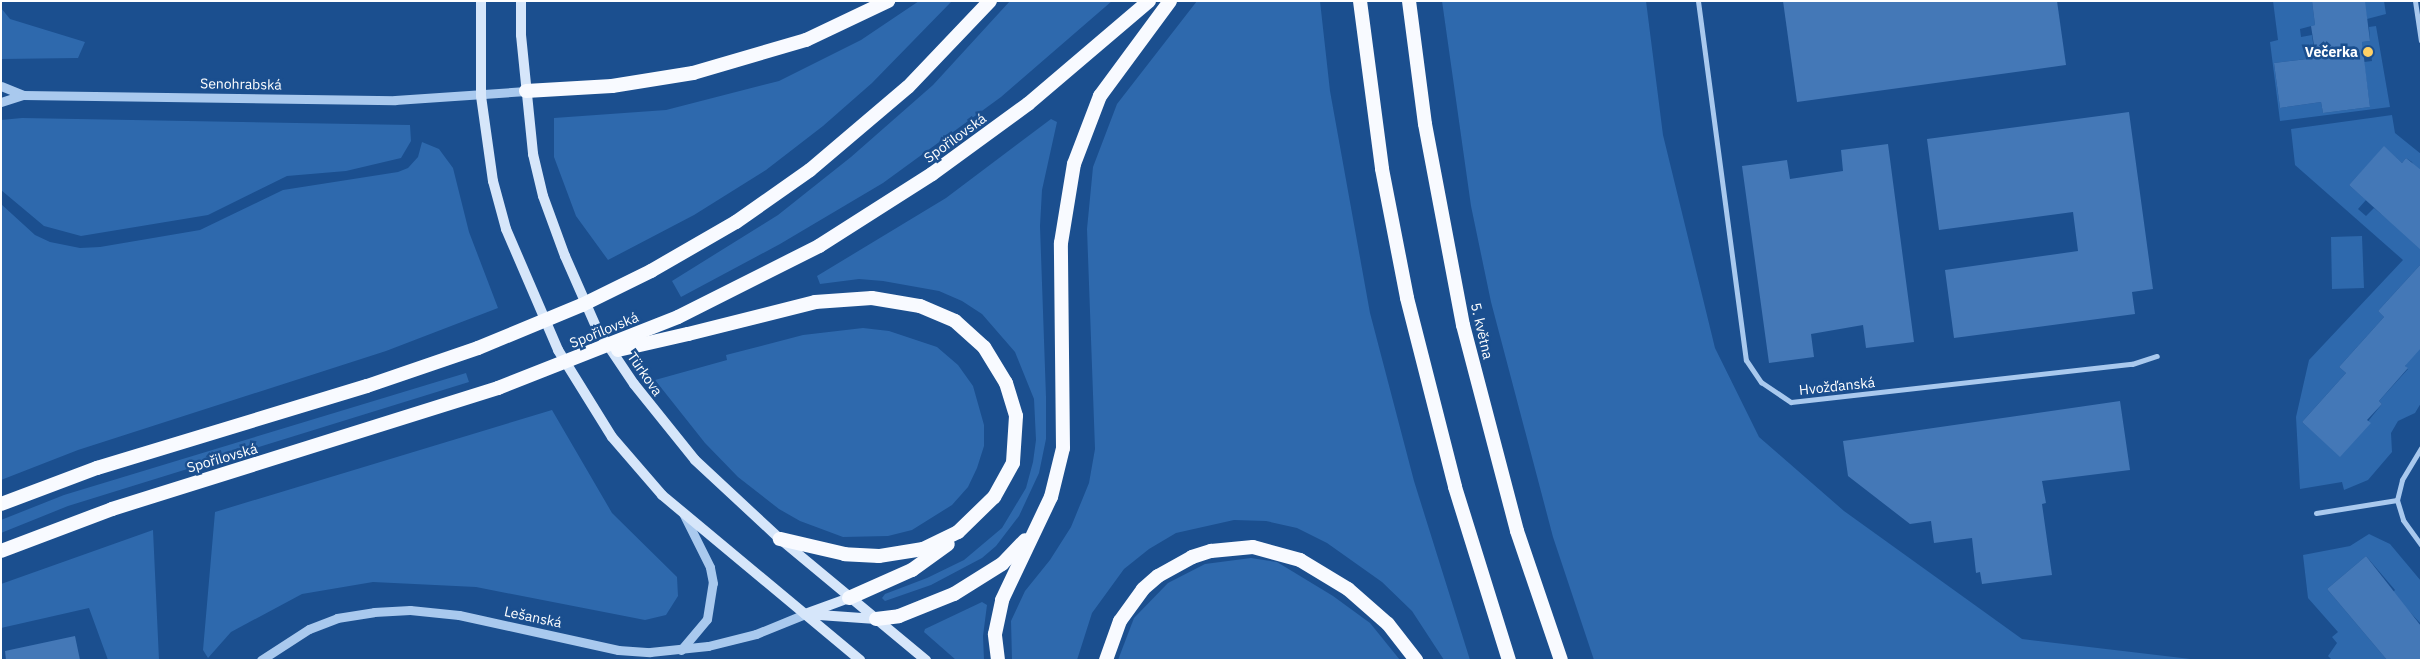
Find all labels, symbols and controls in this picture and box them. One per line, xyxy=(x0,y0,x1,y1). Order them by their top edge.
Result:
place label: Večerka xyxy=(2305,44,2358,60)
marker: Večerka xyxy=(2362,46,2374,58)
street label: Senohrabská xyxy=(200,75,282,93)
street label: Spořilovská xyxy=(921,110,989,166)
street label: 5. května xyxy=(1467,301,1497,361)
street label: Spořilovská xyxy=(567,309,641,351)
street label: Türkova xyxy=(624,349,666,399)
street label: Hvožďanská xyxy=(1798,374,1876,398)
street label: Spořilovská xyxy=(185,440,259,476)
street label: Lešanská xyxy=(503,603,563,631)

